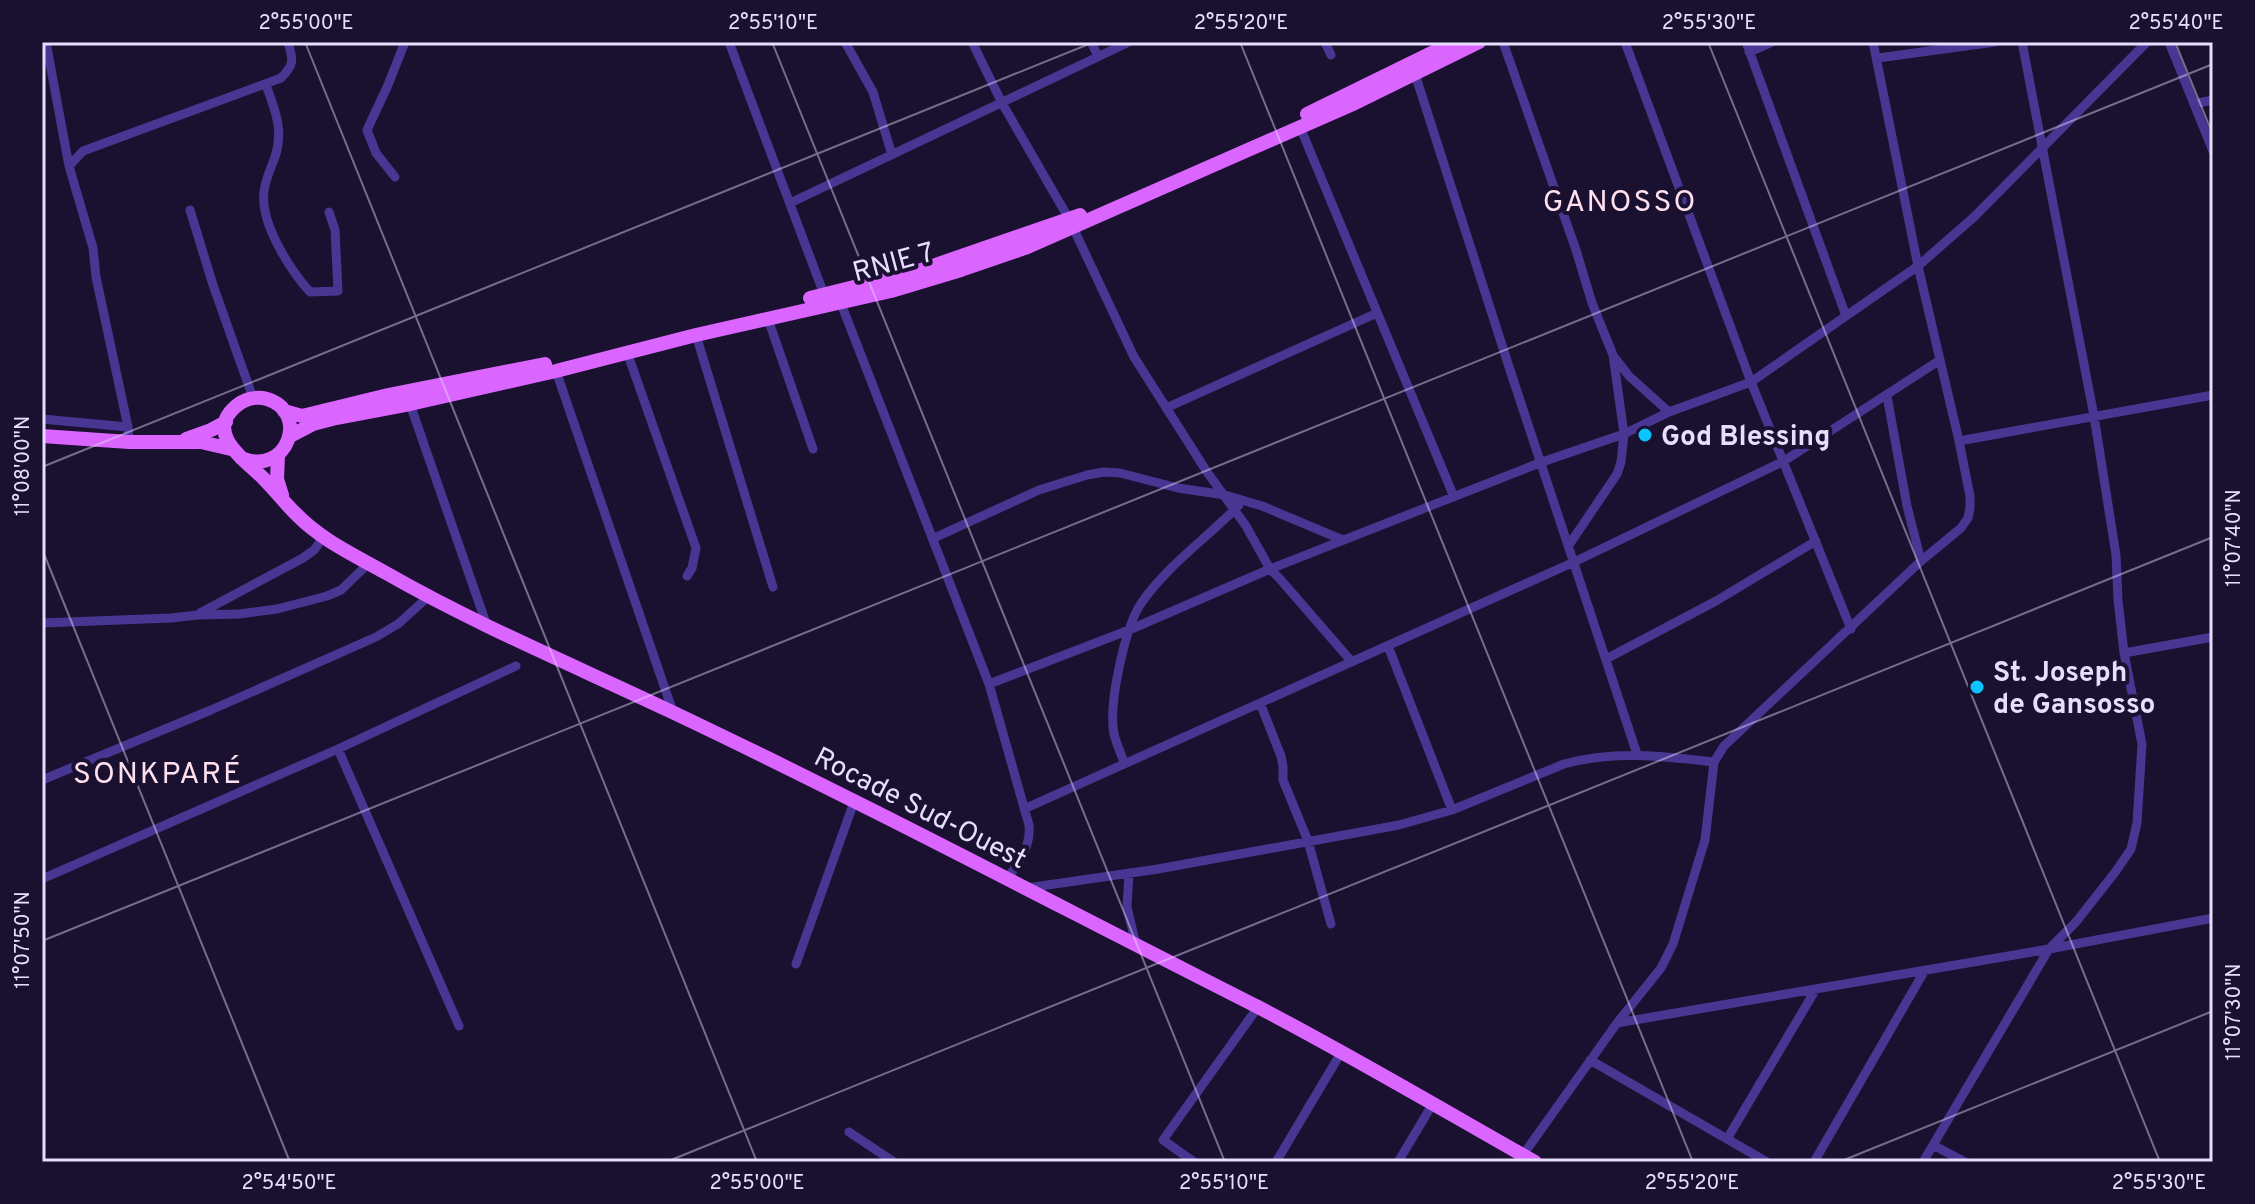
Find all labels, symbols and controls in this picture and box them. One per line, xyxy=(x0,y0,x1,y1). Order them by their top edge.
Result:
text: 2°55'00"E xyxy=(258,11,354,37)
text: 2°55'10"E xyxy=(728,11,818,37)
text: 2°55'20"E xyxy=(1194,11,1288,37)
text: 2°55'30"E xyxy=(1662,11,1756,37)
text: 2°55'40"E xyxy=(2129,11,2223,37)
district label: GANOSSO xyxy=(1543,185,1697,222)
street label: RNIE 7 xyxy=(849,236,939,292)
text: 11°08'00"N xyxy=(11,416,37,516)
place label: God Blessing xyxy=(1661,420,1830,456)
marker: God Blessing xyxy=(1636,426,1654,444)
text: 11°07'40"N xyxy=(2222,489,2248,587)
place label: St. Joseph de Gansosso xyxy=(1993,656,2155,724)
marker: St. Joseph de Gansosso xyxy=(1968,678,1986,696)
street label: Rocade Sud-Ouest xyxy=(807,741,1032,879)
district label: SONKPARÉ xyxy=(73,755,243,794)
text: 11°07'50"N xyxy=(11,891,37,989)
text: 11°07'30"N xyxy=(2222,964,2248,1060)
text: 2°54'50"E xyxy=(241,1171,337,1197)
text: 2°55'00"E xyxy=(709,1171,805,1197)
text: 2°55'10"E xyxy=(1179,1171,1269,1197)
text: 2°55'20"E xyxy=(1645,1171,1739,1197)
text: 2°55'30"E xyxy=(2112,1171,2206,1197)

